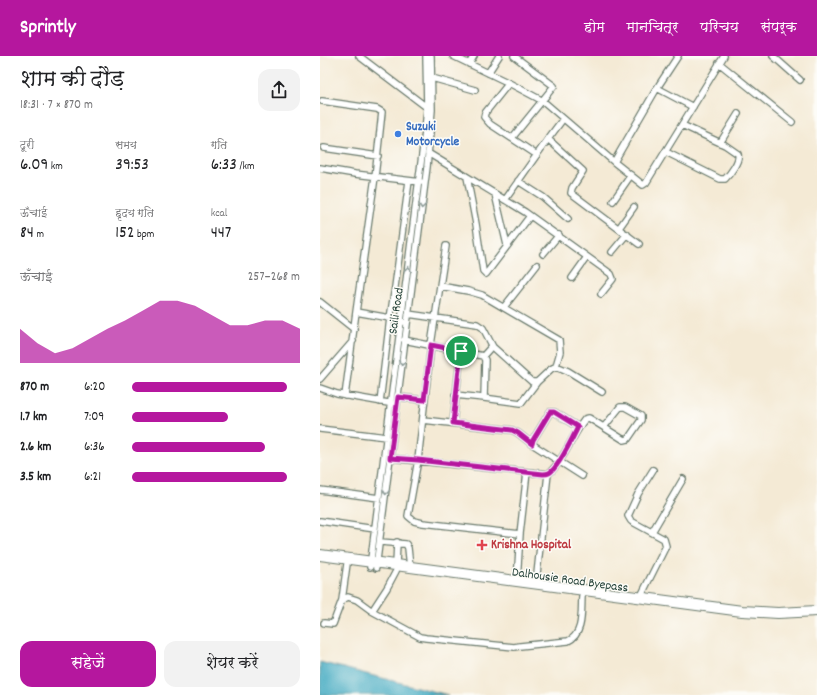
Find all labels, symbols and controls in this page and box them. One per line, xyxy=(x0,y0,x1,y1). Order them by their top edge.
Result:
text: Sprintly xyxy=(20,15,76,42)
text: होम xyxy=(584,18,605,38)
text: मानचित्र xyxy=(627,18,678,38)
text: परिचय xyxy=(700,18,739,38)
text: संपर्क xyxy=(761,18,797,38)
text: शाम की दौड़ xyxy=(20,65,124,96)
button: share xyxy=(258,69,300,111)
text: 18:31 · 7 × 870 m xyxy=(20,96,93,115)
place label: Suzuki Motorcycle xyxy=(406,118,460,152)
marker: Suzuki Motorcycle xyxy=(393,129,403,139)
text: दूरी xyxy=(20,138,34,154)
text: समय xyxy=(115,138,137,154)
text: गति xyxy=(211,138,227,154)
text: 6.09 xyxy=(20,154,48,178)
text: 39:53 xyxy=(115,154,149,178)
text: 6:33 xyxy=(211,154,237,178)
text: km xyxy=(48,159,63,175)
text: /km xyxy=(237,159,255,175)
one-way arrow xyxy=(418,203,427,209)
text: ऊँचाई xyxy=(20,206,48,222)
text: हृदय गति xyxy=(115,206,154,222)
text: kcal xyxy=(211,206,227,222)
text: 84 xyxy=(20,222,34,246)
text: 152 xyxy=(115,222,134,246)
text: 447 xyxy=(211,222,231,246)
text: m xyxy=(34,227,44,243)
text: bpm xyxy=(134,227,154,243)
one-way arrow xyxy=(403,266,412,272)
text: ऊँचाई xyxy=(20,268,53,287)
text: 257–268 m xyxy=(248,268,300,287)
street label: Saili Road xyxy=(384,286,410,336)
pin xyxy=(444,334,478,368)
icon: arrive xyxy=(450,340,472,362)
one-way arrow xyxy=(398,360,407,366)
text: 870 m xyxy=(20,378,49,397)
text: 6:20 xyxy=(84,378,105,397)
text: 1.7 km xyxy=(20,408,47,427)
text: 7:09 xyxy=(84,408,104,427)
text: 2.6 km xyxy=(20,438,51,457)
text: 6:36 xyxy=(84,438,105,457)
text: 3.5 km xyxy=(20,468,51,487)
text: 6:21 xyxy=(84,468,101,487)
one-way arrow xyxy=(382,489,391,495)
place label: Krishna Hospital xyxy=(491,536,572,555)
marker: Krishna Hospital xyxy=(476,539,488,551)
street label: Dalhousie Road Byepass xyxy=(511,563,629,599)
button: सहेजें xyxy=(20,641,156,687)
button: शेयर करें xyxy=(164,641,300,687)

